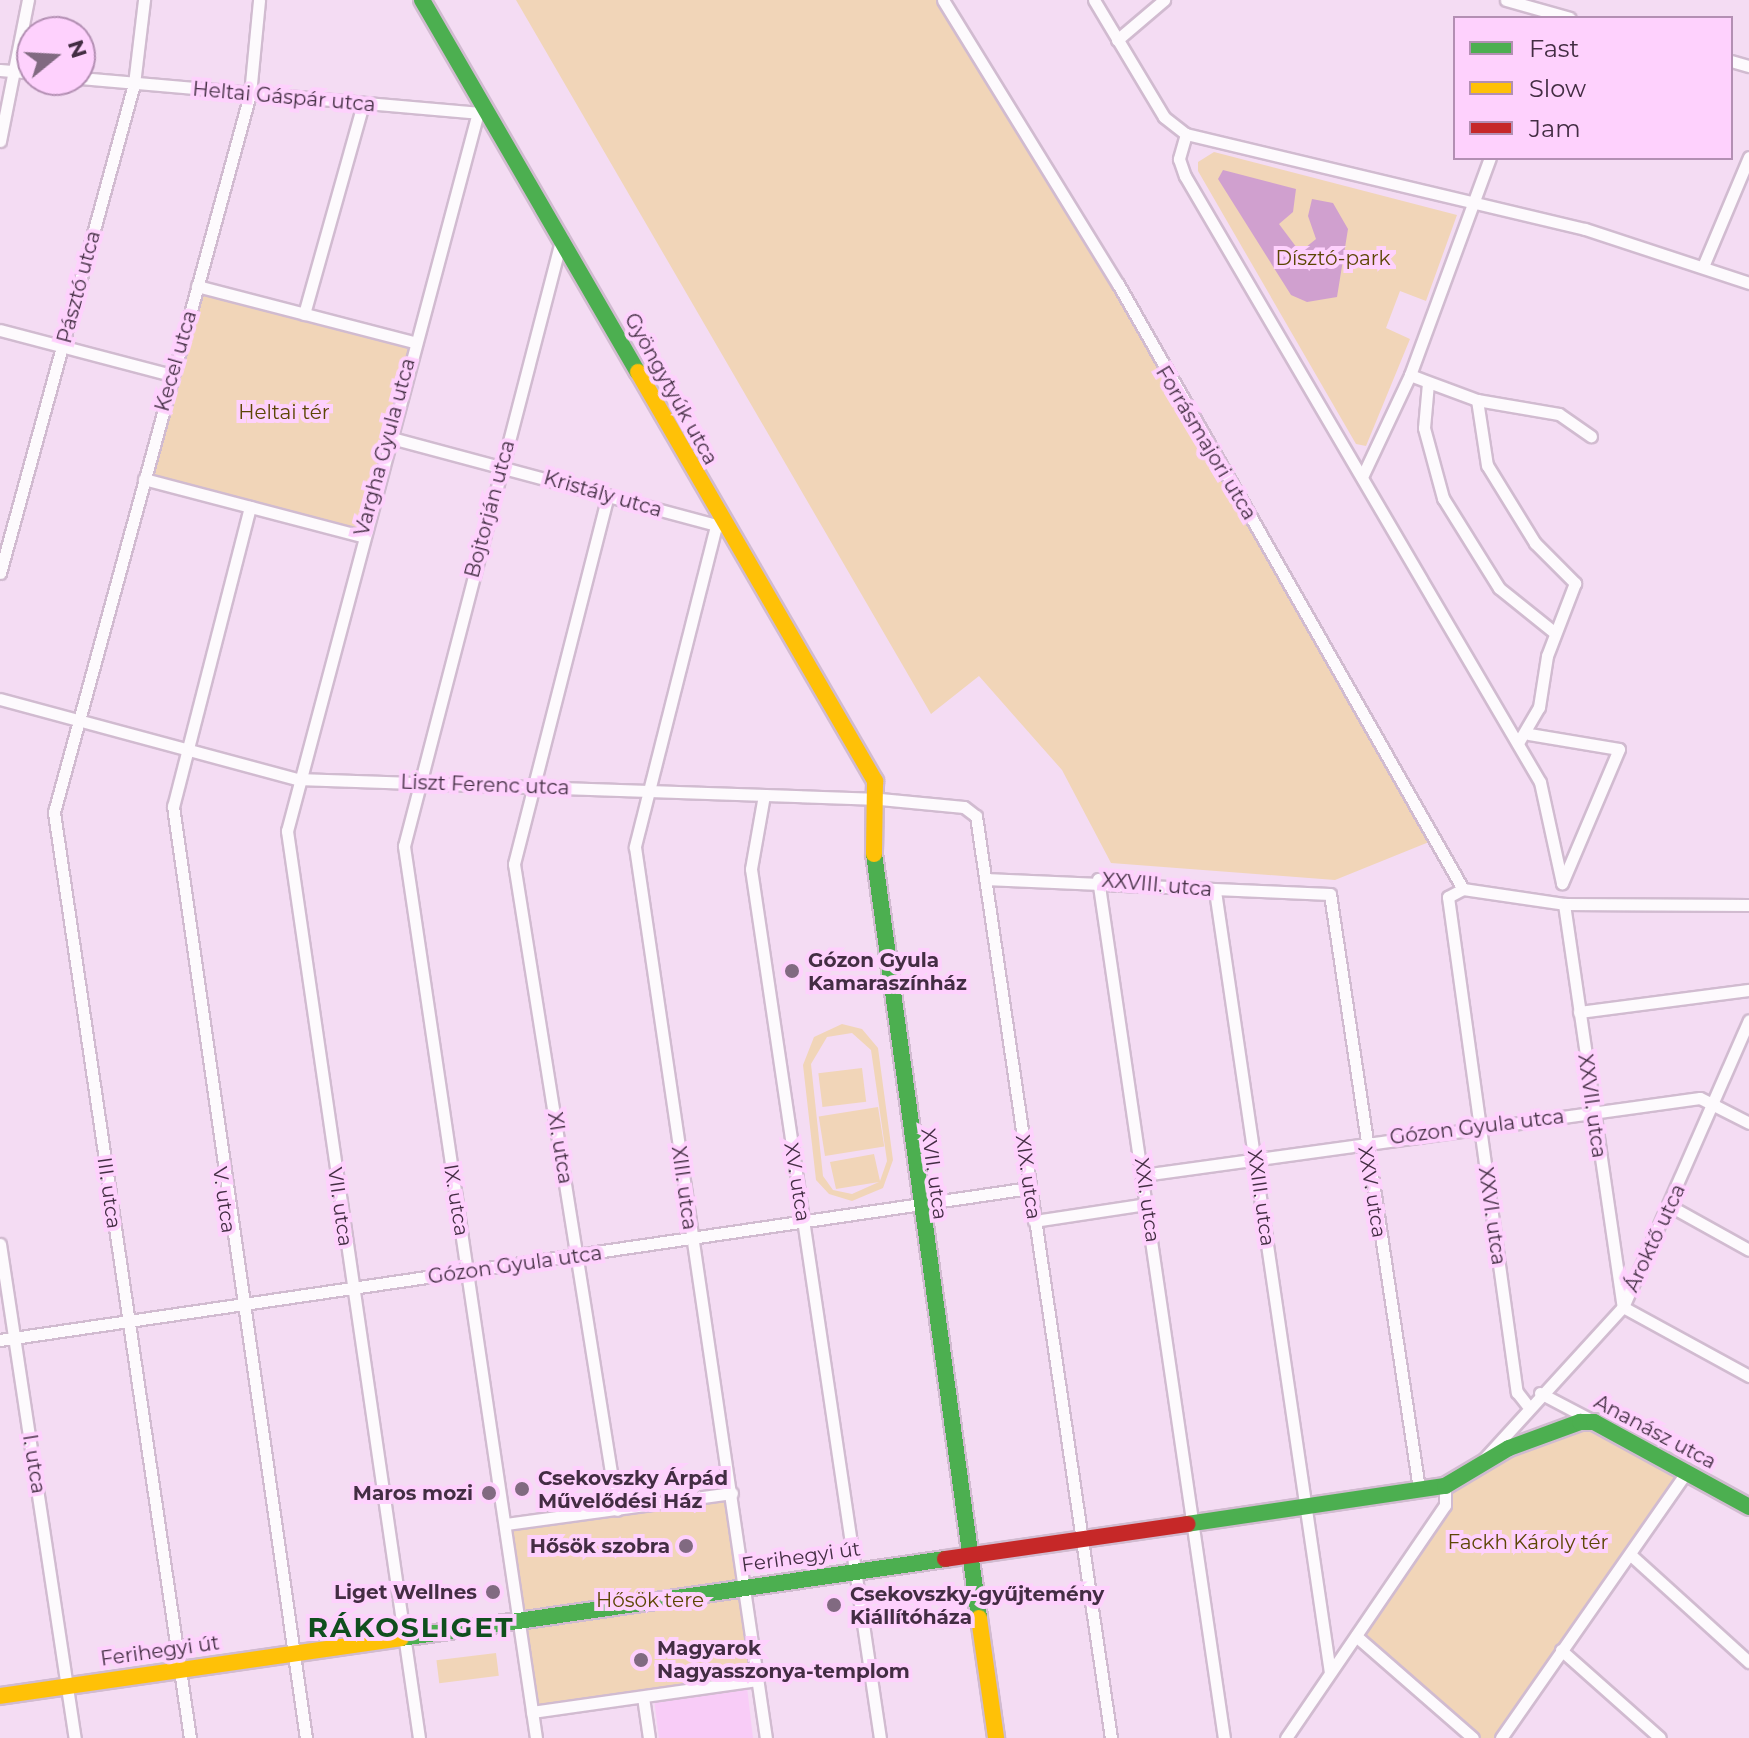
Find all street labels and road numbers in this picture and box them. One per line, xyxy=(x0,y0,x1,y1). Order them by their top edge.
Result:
street label: Heltai Gáspár utca xyxy=(192,77,376,117)
street label: Pásztó utca xyxy=(52,228,106,346)
street label: Kecel utca xyxy=(150,308,202,414)
street label: Gyöngytyúk utca xyxy=(619,309,723,469)
street label: Vargha Gyula utca xyxy=(350,355,420,539)
street label: Forrásmajori utca xyxy=(1151,362,1261,524)
street label: Bojtorján utca xyxy=(460,437,520,581)
street label: Kristály utca xyxy=(541,466,665,522)
street label: Liszt Ferenc utca xyxy=(400,770,570,800)
street label: XXVIII. utca xyxy=(1101,868,1213,902)
street label: XXVII. utca xyxy=(1573,1052,1611,1160)
street label: Gózon Gyula utca xyxy=(1388,1104,1566,1150)
street label: XI. utca xyxy=(542,1110,578,1186)
street label: XVII. utca xyxy=(916,1127,952,1221)
street label: XIX. utca xyxy=(1010,1133,1046,1221)
street label: XV. utca xyxy=(779,1141,815,1223)
street label: XIII. utca xyxy=(666,1144,702,1232)
street label: XXV. utca xyxy=(1353,1145,1391,1239)
street label: XXIII. utca xyxy=(1242,1148,1280,1248)
street label: III. utca xyxy=(92,1156,126,1230)
street label: XXI. utca xyxy=(1129,1156,1165,1244)
street label: IX. utca xyxy=(438,1162,474,1238)
street label: V. utca xyxy=(207,1165,241,1235)
street label: XXVI. utca xyxy=(1473,1165,1511,1267)
street label: VII. utca xyxy=(323,1166,357,1248)
street label: Ároktő utca xyxy=(1620,1180,1690,1296)
street label: Gózon Gyula utca xyxy=(426,1241,604,1289)
street label: Ananász utca xyxy=(1590,1390,1720,1474)
street label: I. utca xyxy=(17,1433,51,1495)
street label: Ferihegyi út xyxy=(740,1537,862,1577)
street label: Ferihegyi út xyxy=(99,1631,221,1671)

